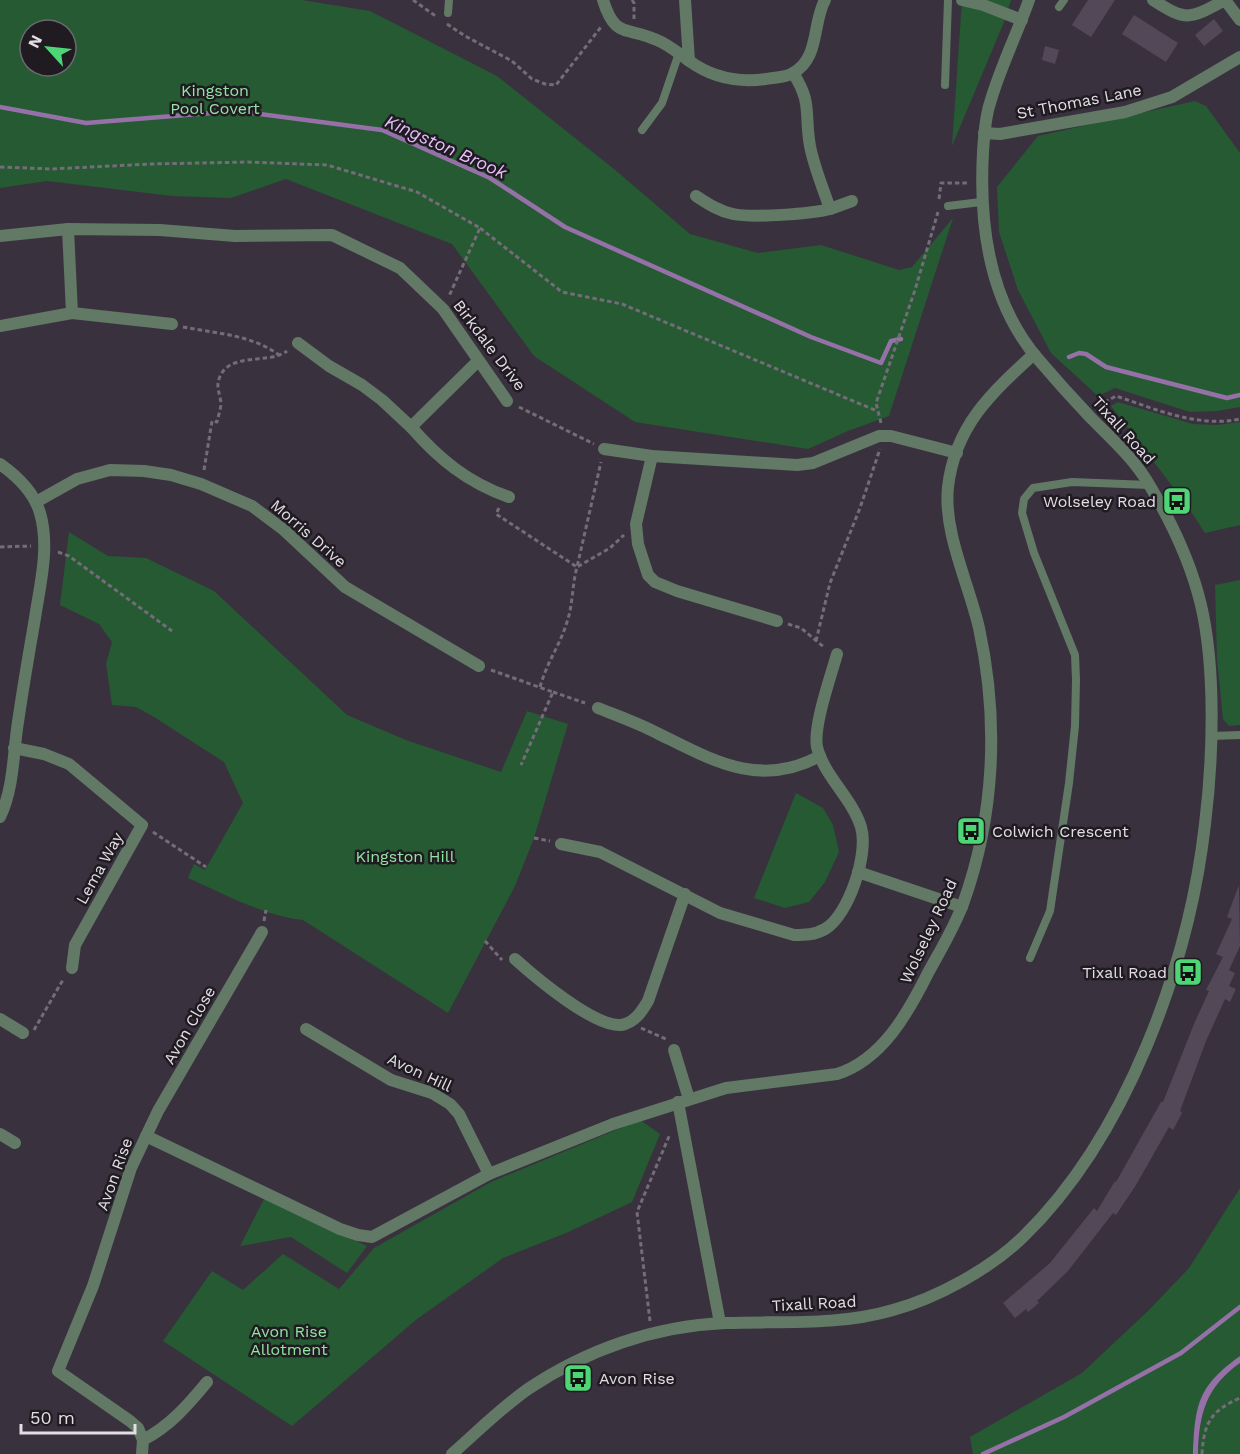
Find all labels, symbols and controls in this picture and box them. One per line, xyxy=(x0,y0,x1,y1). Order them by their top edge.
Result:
north arrow xyxy=(18,18,78,78)
text: N xyxy=(24,32,46,51)
street label: St Thomas Lane xyxy=(1015,80,1143,123)
park label: Kingston Pool Covert xyxy=(170,81,260,118)
water label: Kingston Brook xyxy=(382,110,512,183)
street label: Birkdale Drive xyxy=(449,296,530,394)
street label: Tixall Road xyxy=(1088,392,1159,468)
bus stop icon: Wolseley Road xyxy=(1161,485,1193,517)
place label: Wolseley Road xyxy=(1043,492,1156,511)
street label: Morris Drive xyxy=(267,495,350,571)
bus stop icon: Colwich Crescent xyxy=(955,815,987,847)
place label: Colwich Crescent xyxy=(992,822,1129,841)
street label: Lema Way xyxy=(72,828,127,907)
park label: Kingston Hill xyxy=(355,847,455,866)
street label: Wolseley Road xyxy=(896,876,961,986)
bus stop icon: Tixall Road xyxy=(1172,956,1204,988)
place label: Tixall Road xyxy=(1082,963,1167,982)
street label: Avon Close xyxy=(160,983,219,1067)
street label: Avon Hill xyxy=(384,1049,455,1096)
street label: Avon Rise xyxy=(93,1135,136,1213)
street label: Tixall Road xyxy=(771,1292,857,1315)
park label: Avon Rise Allotment xyxy=(250,1322,328,1359)
bus stop icon: Avon Rise xyxy=(562,1362,594,1394)
place label: Avon Rise xyxy=(599,1369,675,1388)
scale bar xyxy=(21,1397,135,1435)
text: 50 m xyxy=(30,1407,75,1428)

